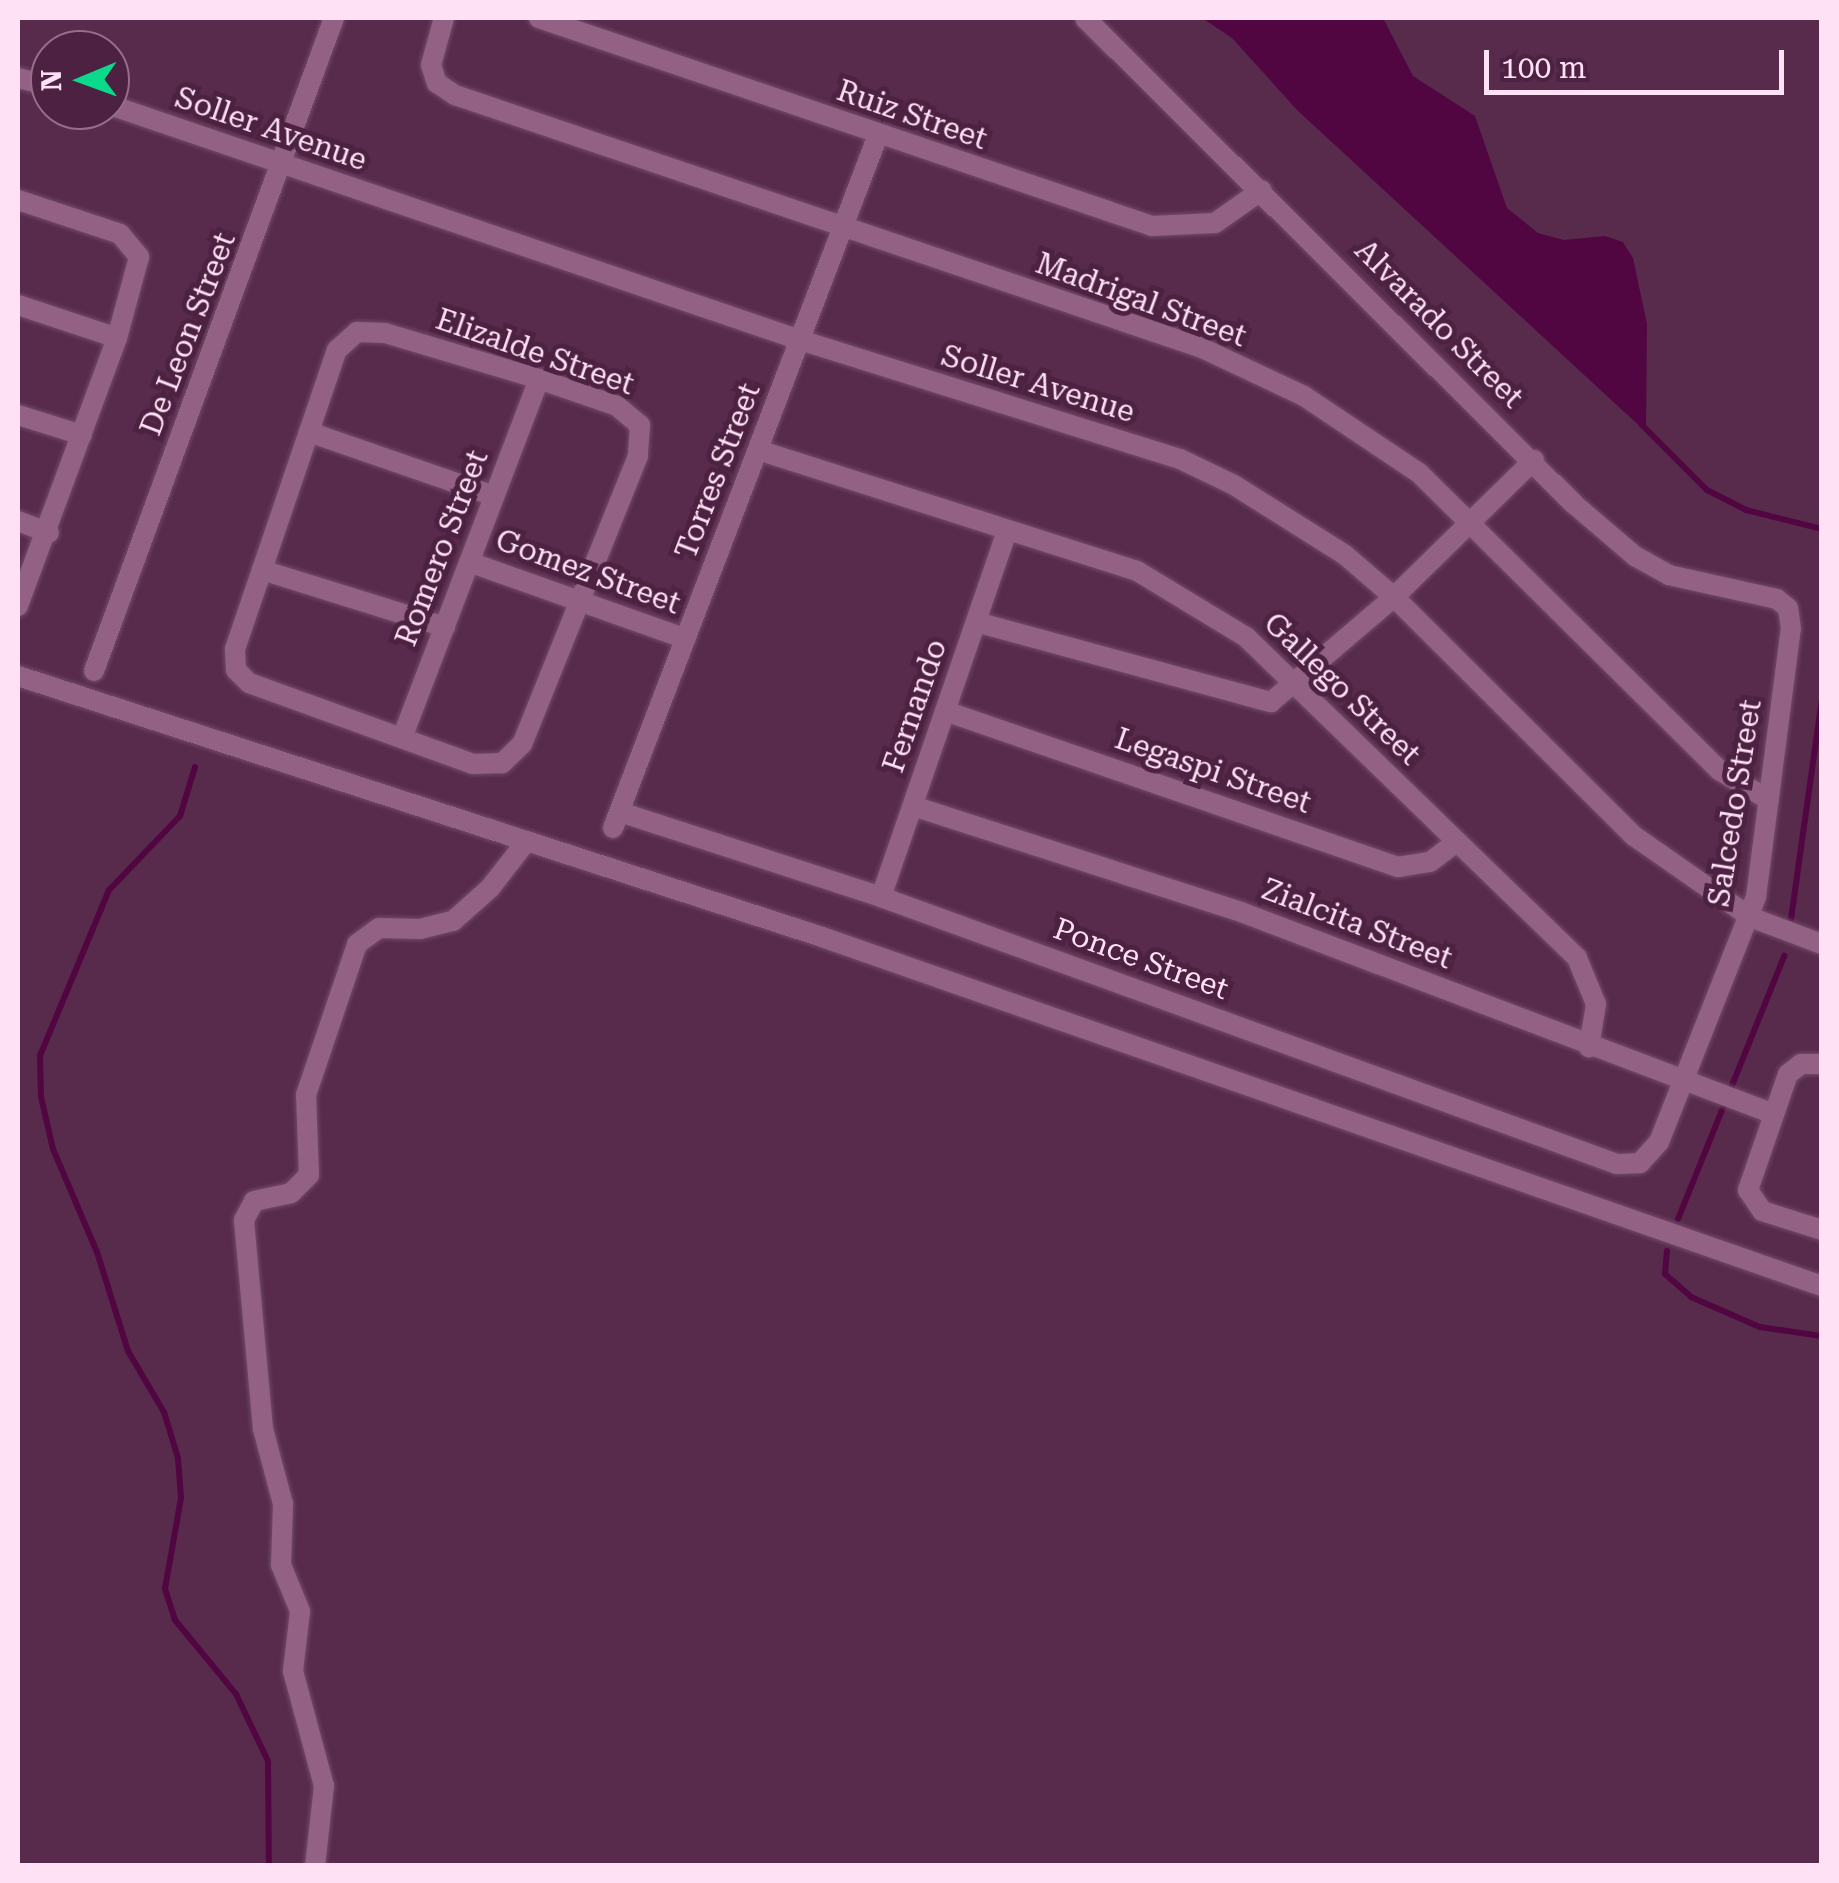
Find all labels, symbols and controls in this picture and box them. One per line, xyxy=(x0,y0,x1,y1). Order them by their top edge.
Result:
north arrow xyxy=(30,30,130,130)
scale bar xyxy=(1489,30,1789,92)
text: 100 m xyxy=(1501,50,1586,85)
text: N xyxy=(35,69,68,92)
street label: Ruiz Street xyxy=(832,73,992,157)
street label: Soller Avenue xyxy=(171,79,371,179)
street label: De Leon Street xyxy=(133,228,243,440)
street label: Alvarado Street xyxy=(1347,232,1531,416)
street label: Madrigal Street xyxy=(1031,245,1251,355)
street label: Elizalde Street xyxy=(431,301,639,403)
street label: Soller Avenue xyxy=(937,338,1139,430)
street label: Torres Street xyxy=(668,378,768,564)
street label: Romero Street xyxy=(388,445,496,651)
street label: Gomez Street xyxy=(491,522,685,622)
street label: Gallego Street xyxy=(1256,605,1428,773)
street label: Fernando xyxy=(876,635,954,777)
street label: Salcedo Street xyxy=(1701,697,1769,909)
street label: Legaspi Street xyxy=(1110,721,1316,821)
street label: Zialcita Street xyxy=(1257,871,1457,977)
street label: Ponce Street xyxy=(1049,911,1233,1007)

